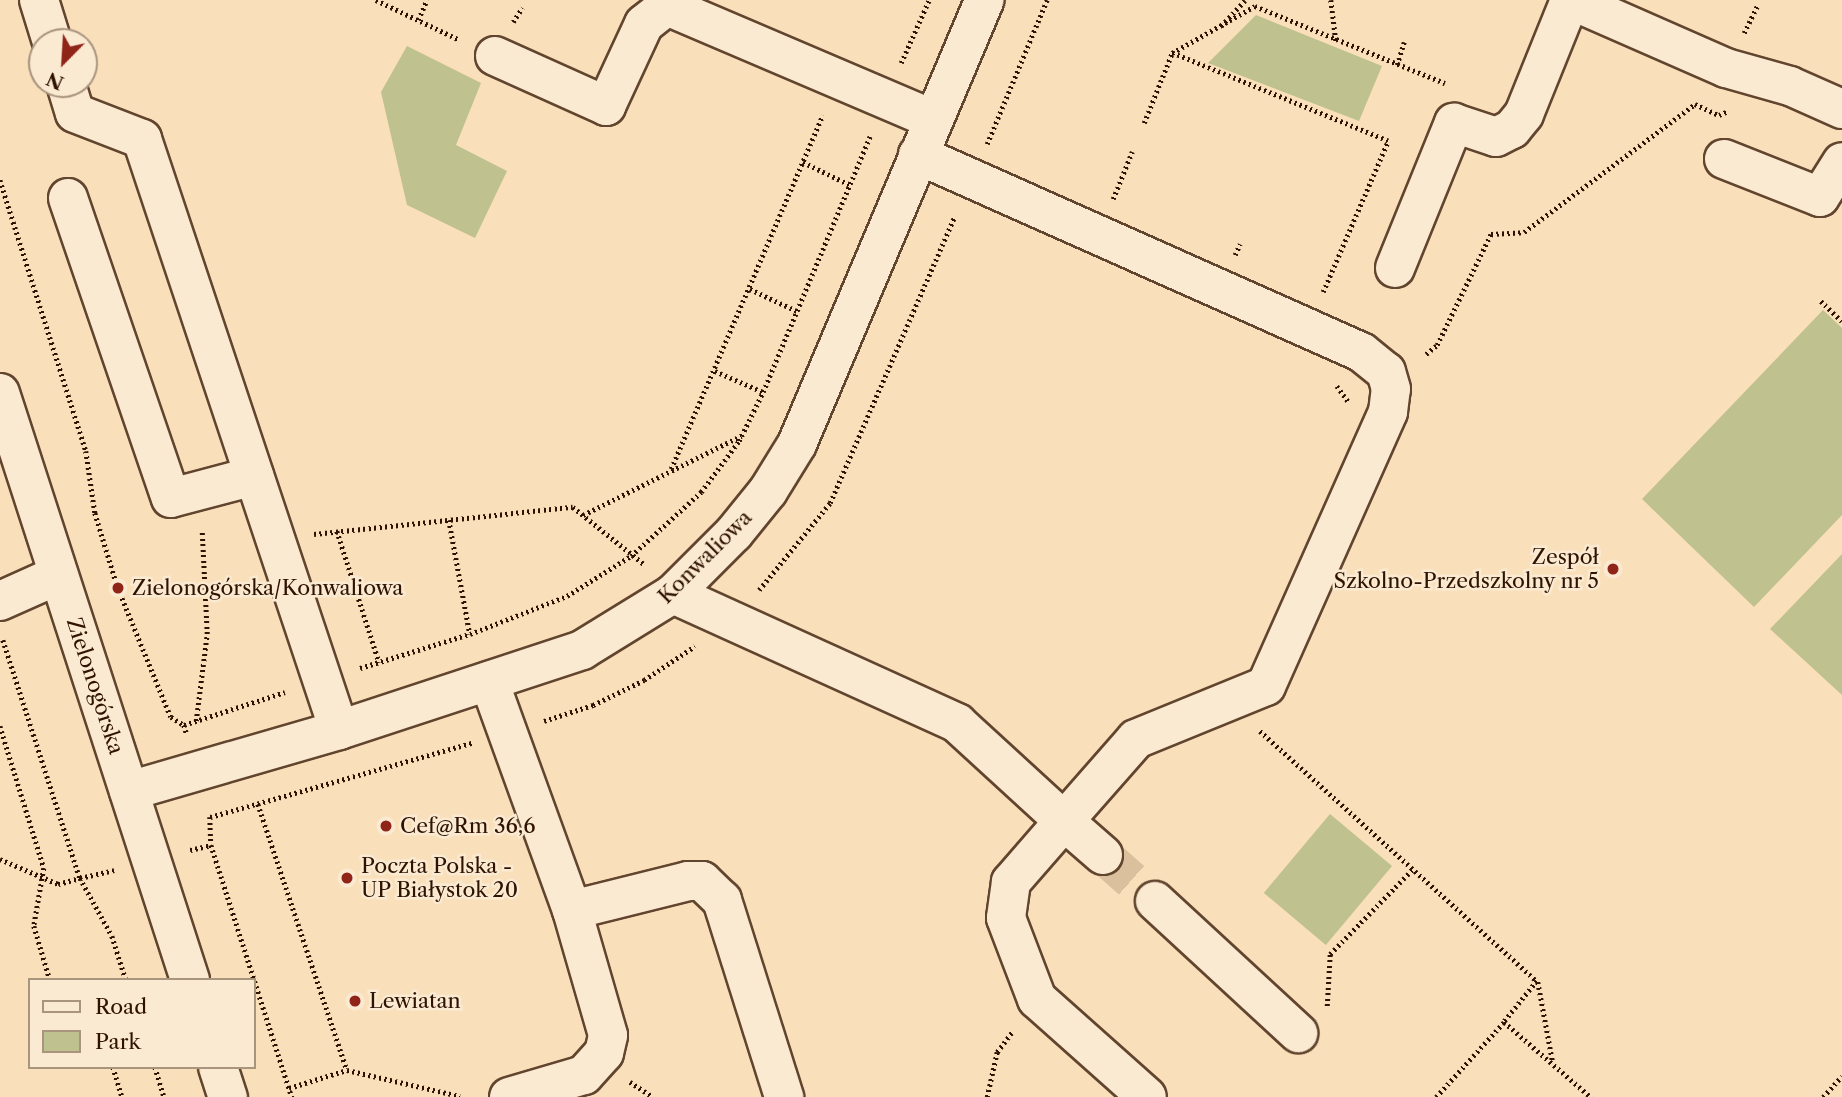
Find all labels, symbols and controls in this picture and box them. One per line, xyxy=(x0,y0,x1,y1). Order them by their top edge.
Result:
north arrow xyxy=(28,28,98,98)
text: N xyxy=(43,67,67,95)
street label: Konwaliowa xyxy=(653,505,757,609)
place label: Zespół Szkolno-Przedszkolny nr 5 xyxy=(1332,544,1599,594)
marker: Zespół Szkolno-Przedszkolny nr 5 xyxy=(1605,561,1621,577)
place label: Zielonogórska/Konwaliowa xyxy=(132,575,403,601)
marker: Zielonogórska/Konwaliowa xyxy=(110,580,126,596)
street label: Zielonogórska xyxy=(61,615,129,757)
place label: Cef@Rm 36,6 xyxy=(400,813,536,839)
marker: Cef@Rm 36,6 xyxy=(378,818,394,834)
place label: Poczta Polska - UP Białystok 20 xyxy=(361,853,519,903)
marker: Poczta Polska - UP Białystok 20 xyxy=(339,870,355,886)
legend xyxy=(28,978,256,1069)
place label: Lewiatan xyxy=(369,988,461,1014)
marker: Lewiatan xyxy=(347,993,363,1009)
text: Road xyxy=(95,994,147,1019)
text: Park xyxy=(95,1029,141,1054)

